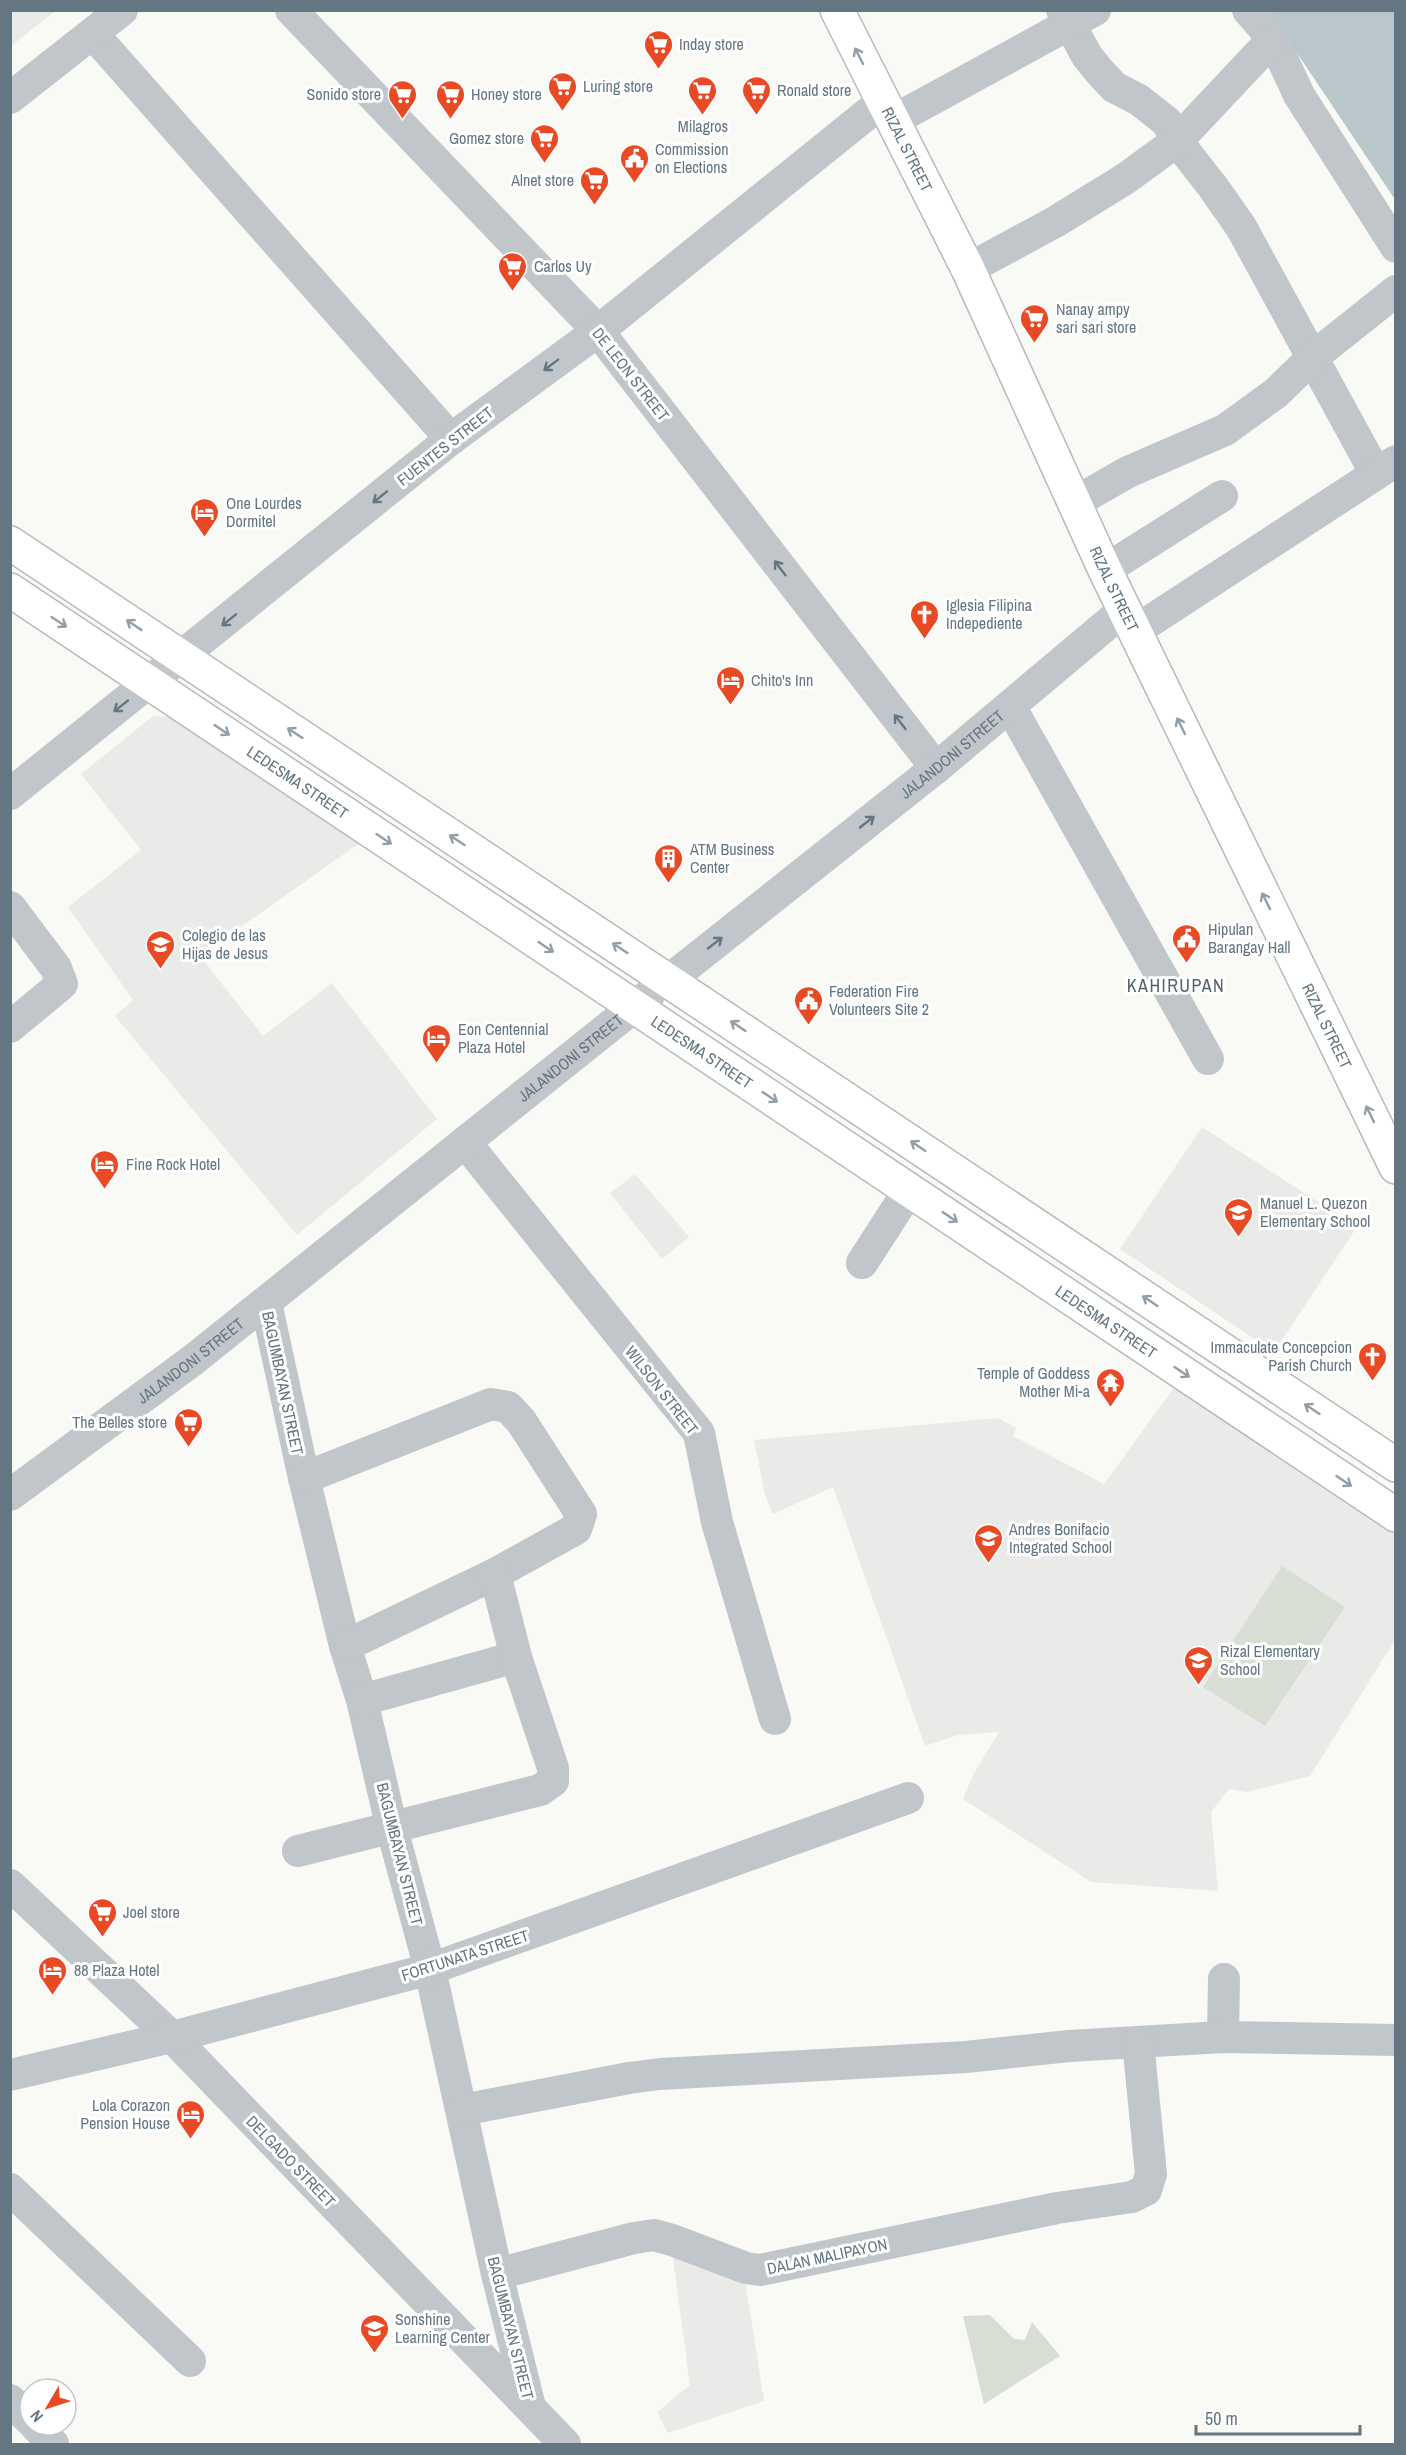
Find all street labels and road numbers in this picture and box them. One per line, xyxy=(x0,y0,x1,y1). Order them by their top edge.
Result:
street label: RIZAL STREET xyxy=(877,103,938,195)
street label: DE LEON STREET xyxy=(588,323,674,425)
street label: FUENTES STREET xyxy=(392,401,498,491)
street label: RIZAL STREET xyxy=(1085,543,1144,635)
street label: JALANDONI STREET xyxy=(895,704,1009,804)
street label: LEDESMA STREET xyxy=(243,740,353,824)
street label: RIZAL STREET xyxy=(1297,979,1357,1072)
street label: JALANDONI STREET xyxy=(513,1009,628,1107)
street label: LEDESMA STREET xyxy=(647,1010,757,1094)
street label: LEDESMA STREET xyxy=(1051,1280,1161,1363)
street label: BAGUMBAYAN STREET xyxy=(257,1309,309,1457)
street label: JALANDONI STREET xyxy=(133,1313,248,1409)
street label: WILSON STREET xyxy=(620,1341,704,1439)
street label: BAGUMBAYAN STREET xyxy=(372,1780,428,1928)
street label: FORTUNATA STREET xyxy=(398,1924,532,1986)
street label: DELGADO STREET xyxy=(242,2110,340,2212)
street label: DALAN MALIPAYON xyxy=(765,2233,889,2279)
street label: BAGUMBAYAN STREET xyxy=(483,2254,539,2402)

